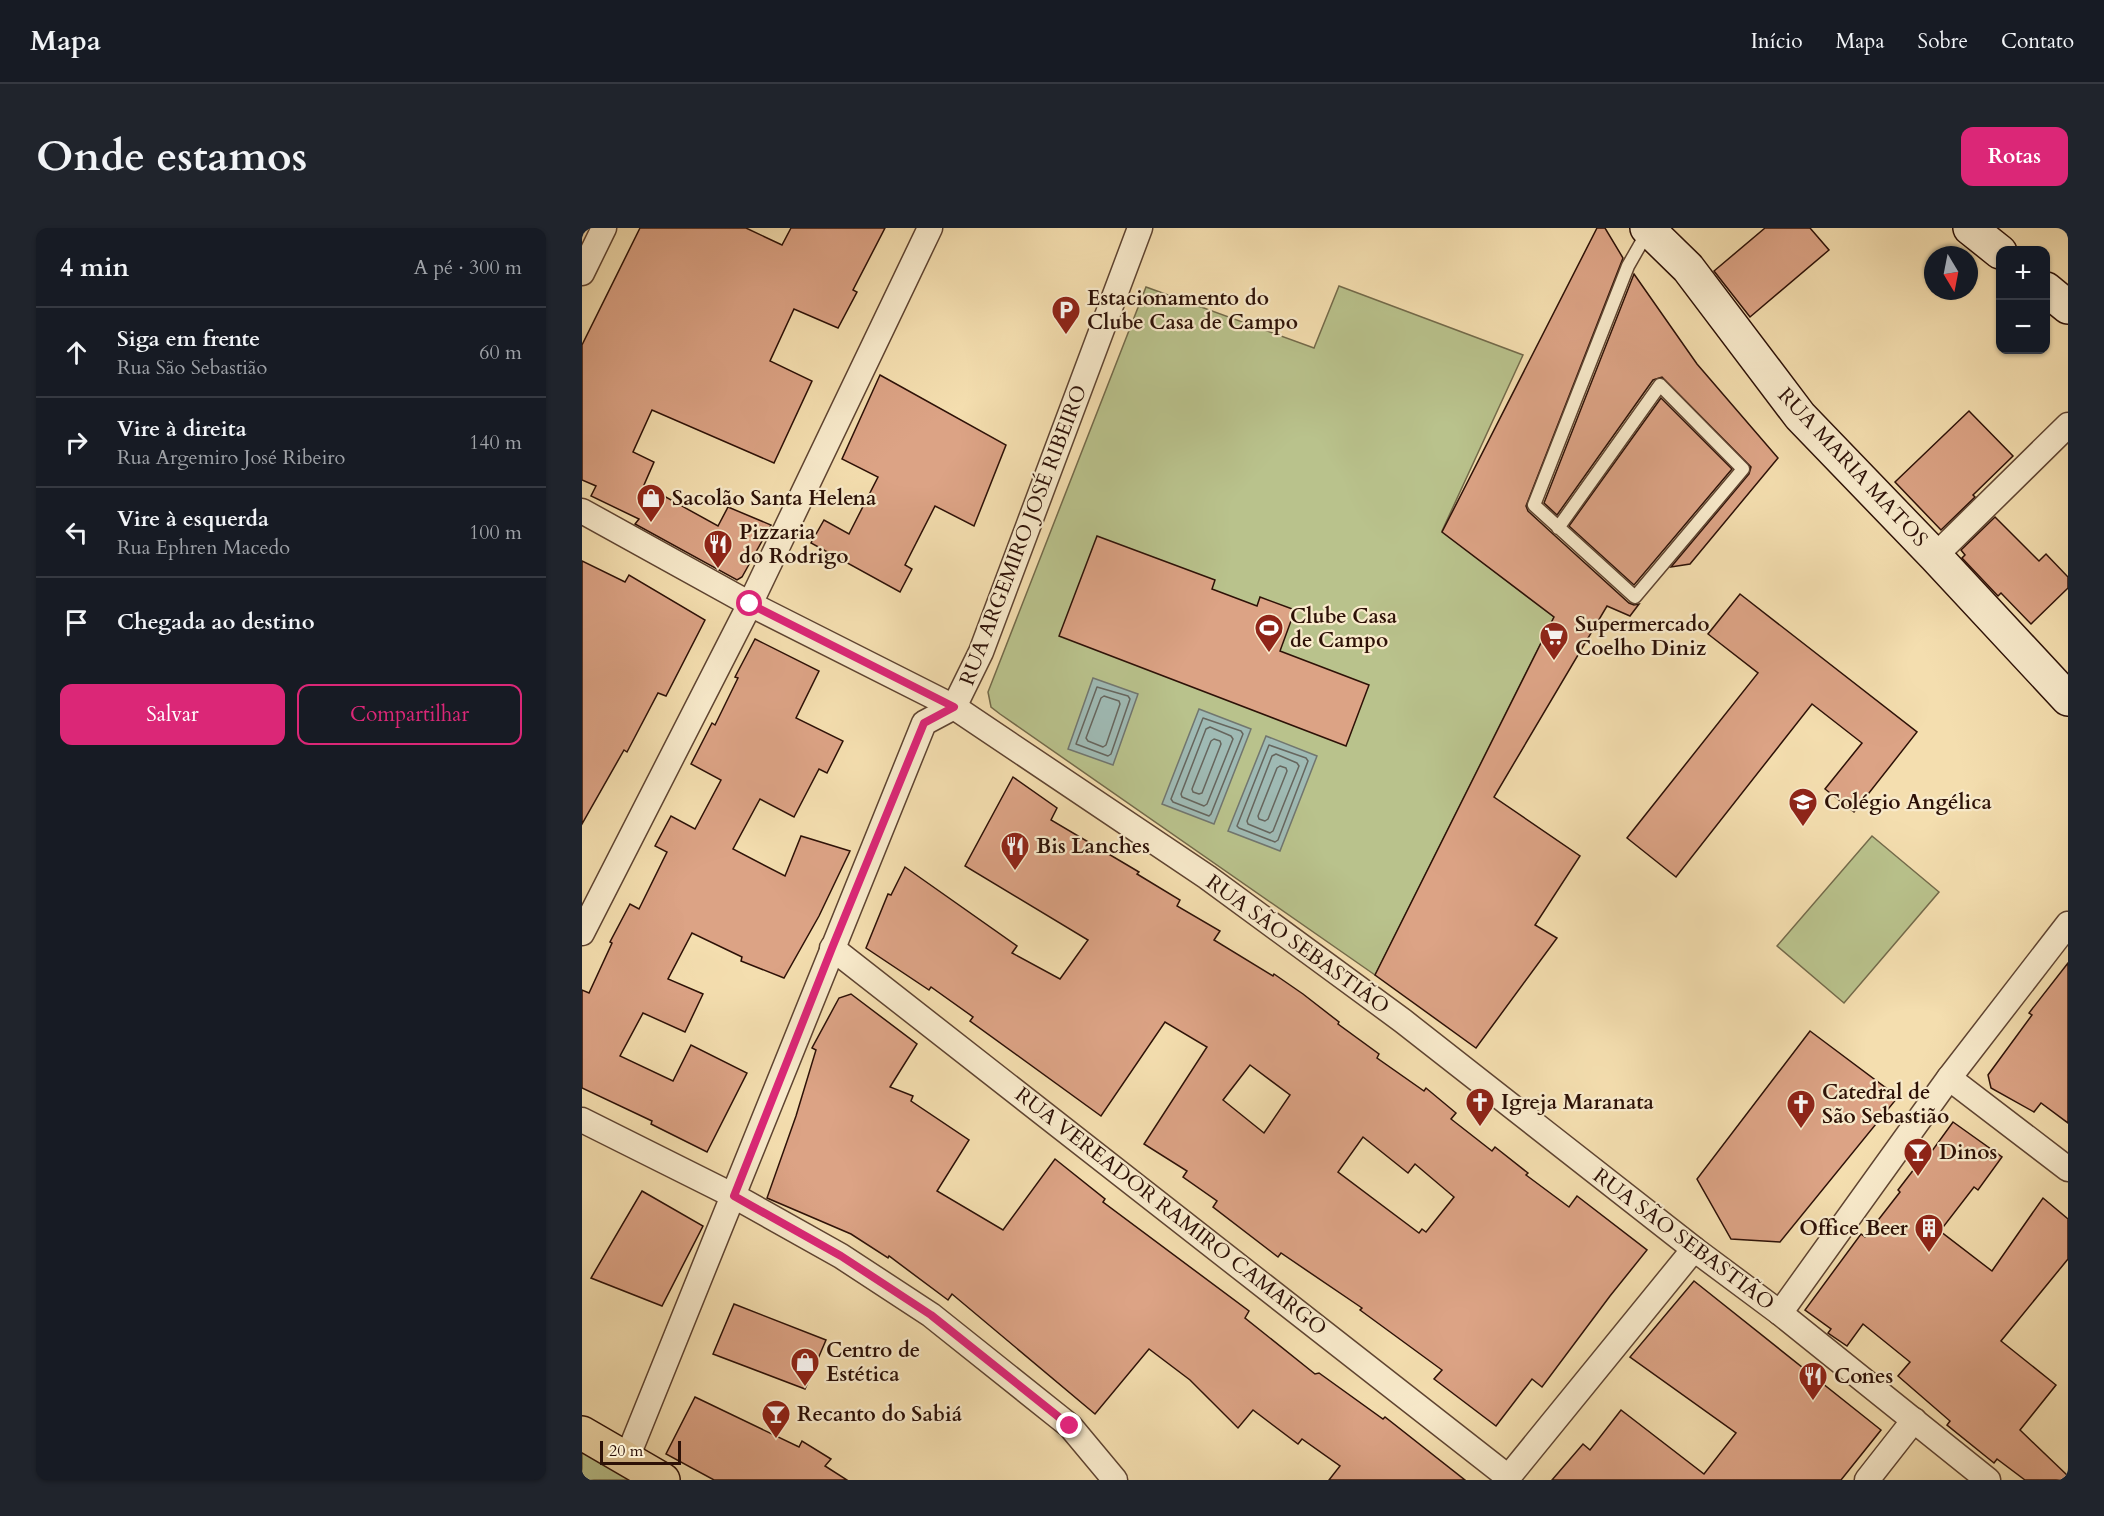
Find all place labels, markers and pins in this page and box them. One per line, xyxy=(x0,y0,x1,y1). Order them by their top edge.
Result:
place label: Estacionamento do Clube Casa de Campo xyxy=(1087,284,1298,337)
parking icon: Estacionamento do Clube Casa de Campo xyxy=(1050,294,1082,336)
shop icon: Sacolão Santa Helena xyxy=(635,482,667,524)
place label: Sacolão Santa Helena xyxy=(672,484,877,513)
place label: Pizzaria do Rodrigo xyxy=(739,518,849,571)
restaurant icon: Pizzaria do Rodrigo xyxy=(702,528,734,570)
place label: Clube Casa de Campo xyxy=(1290,602,1398,655)
place label: Supermercado Coelho Diniz xyxy=(1575,610,1710,663)
sports icon: Clube Casa de Campo xyxy=(1253,612,1285,654)
supermarket icon: Supermercado Coelho Diniz xyxy=(1538,620,1570,662)
school or university icon: Colégio Angélica xyxy=(1787,786,1819,828)
place label: Colégio Angélica xyxy=(1824,788,1992,817)
restaurant icon: Bis Lanches xyxy=(999,830,1031,872)
place label: Bis Lanches xyxy=(1036,832,1150,861)
place label: Catedral de São Sebastião xyxy=(1822,1078,1949,1131)
church icon: Igreja Maranata xyxy=(1464,1086,1496,1128)
place label: Igreja Maranata xyxy=(1501,1088,1655,1117)
church icon: Catedral de São Sebastião xyxy=(1785,1088,1817,1130)
bar icon: Dinos xyxy=(1902,1136,1934,1178)
place label: Dinos xyxy=(1939,1138,1997,1167)
building icon: Office Beer xyxy=(1913,1212,1945,1254)
place label: Office Beer xyxy=(1799,1214,1909,1243)
place label: Centro de Estética xyxy=(826,1336,920,1389)
shop icon: Centro de Estética xyxy=(789,1346,821,1388)
restaurant icon: Cones xyxy=(1797,1360,1829,1402)
place label: Cones xyxy=(1834,1362,1893,1391)
bar icon: Recanto do Sabiá xyxy=(760,1398,792,1440)
place label: Recanto do Sabiá xyxy=(797,1400,963,1429)

